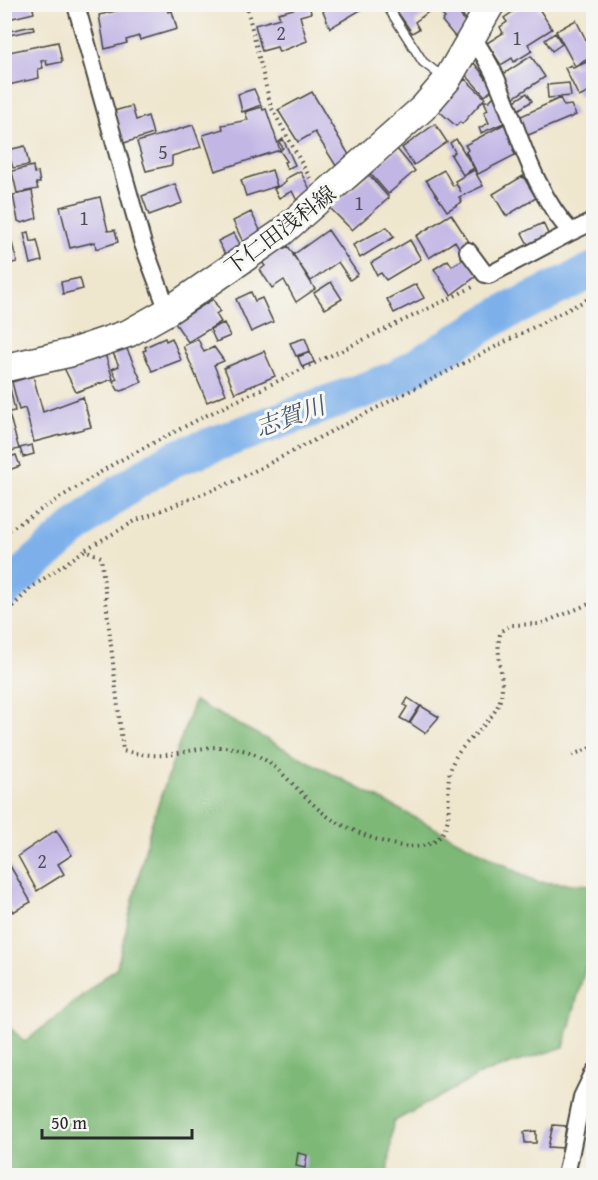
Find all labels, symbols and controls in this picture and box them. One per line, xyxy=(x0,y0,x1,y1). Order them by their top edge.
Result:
house number: 2 xyxy=(276,18,286,47)
house number: 1 xyxy=(512,23,522,52)
house number: 5 xyxy=(158,137,168,166)
street label: 下仁田浅科線 xyxy=(218,177,342,283)
house number: 1 xyxy=(354,188,364,217)
house number: 1 xyxy=(79,203,89,232)
water label: 志賀川 xyxy=(250,387,332,445)
house number: 2 xyxy=(37,846,47,875)
scale bar xyxy=(42,1102,192,1140)
text: 50 m xyxy=(51,1109,87,1136)

